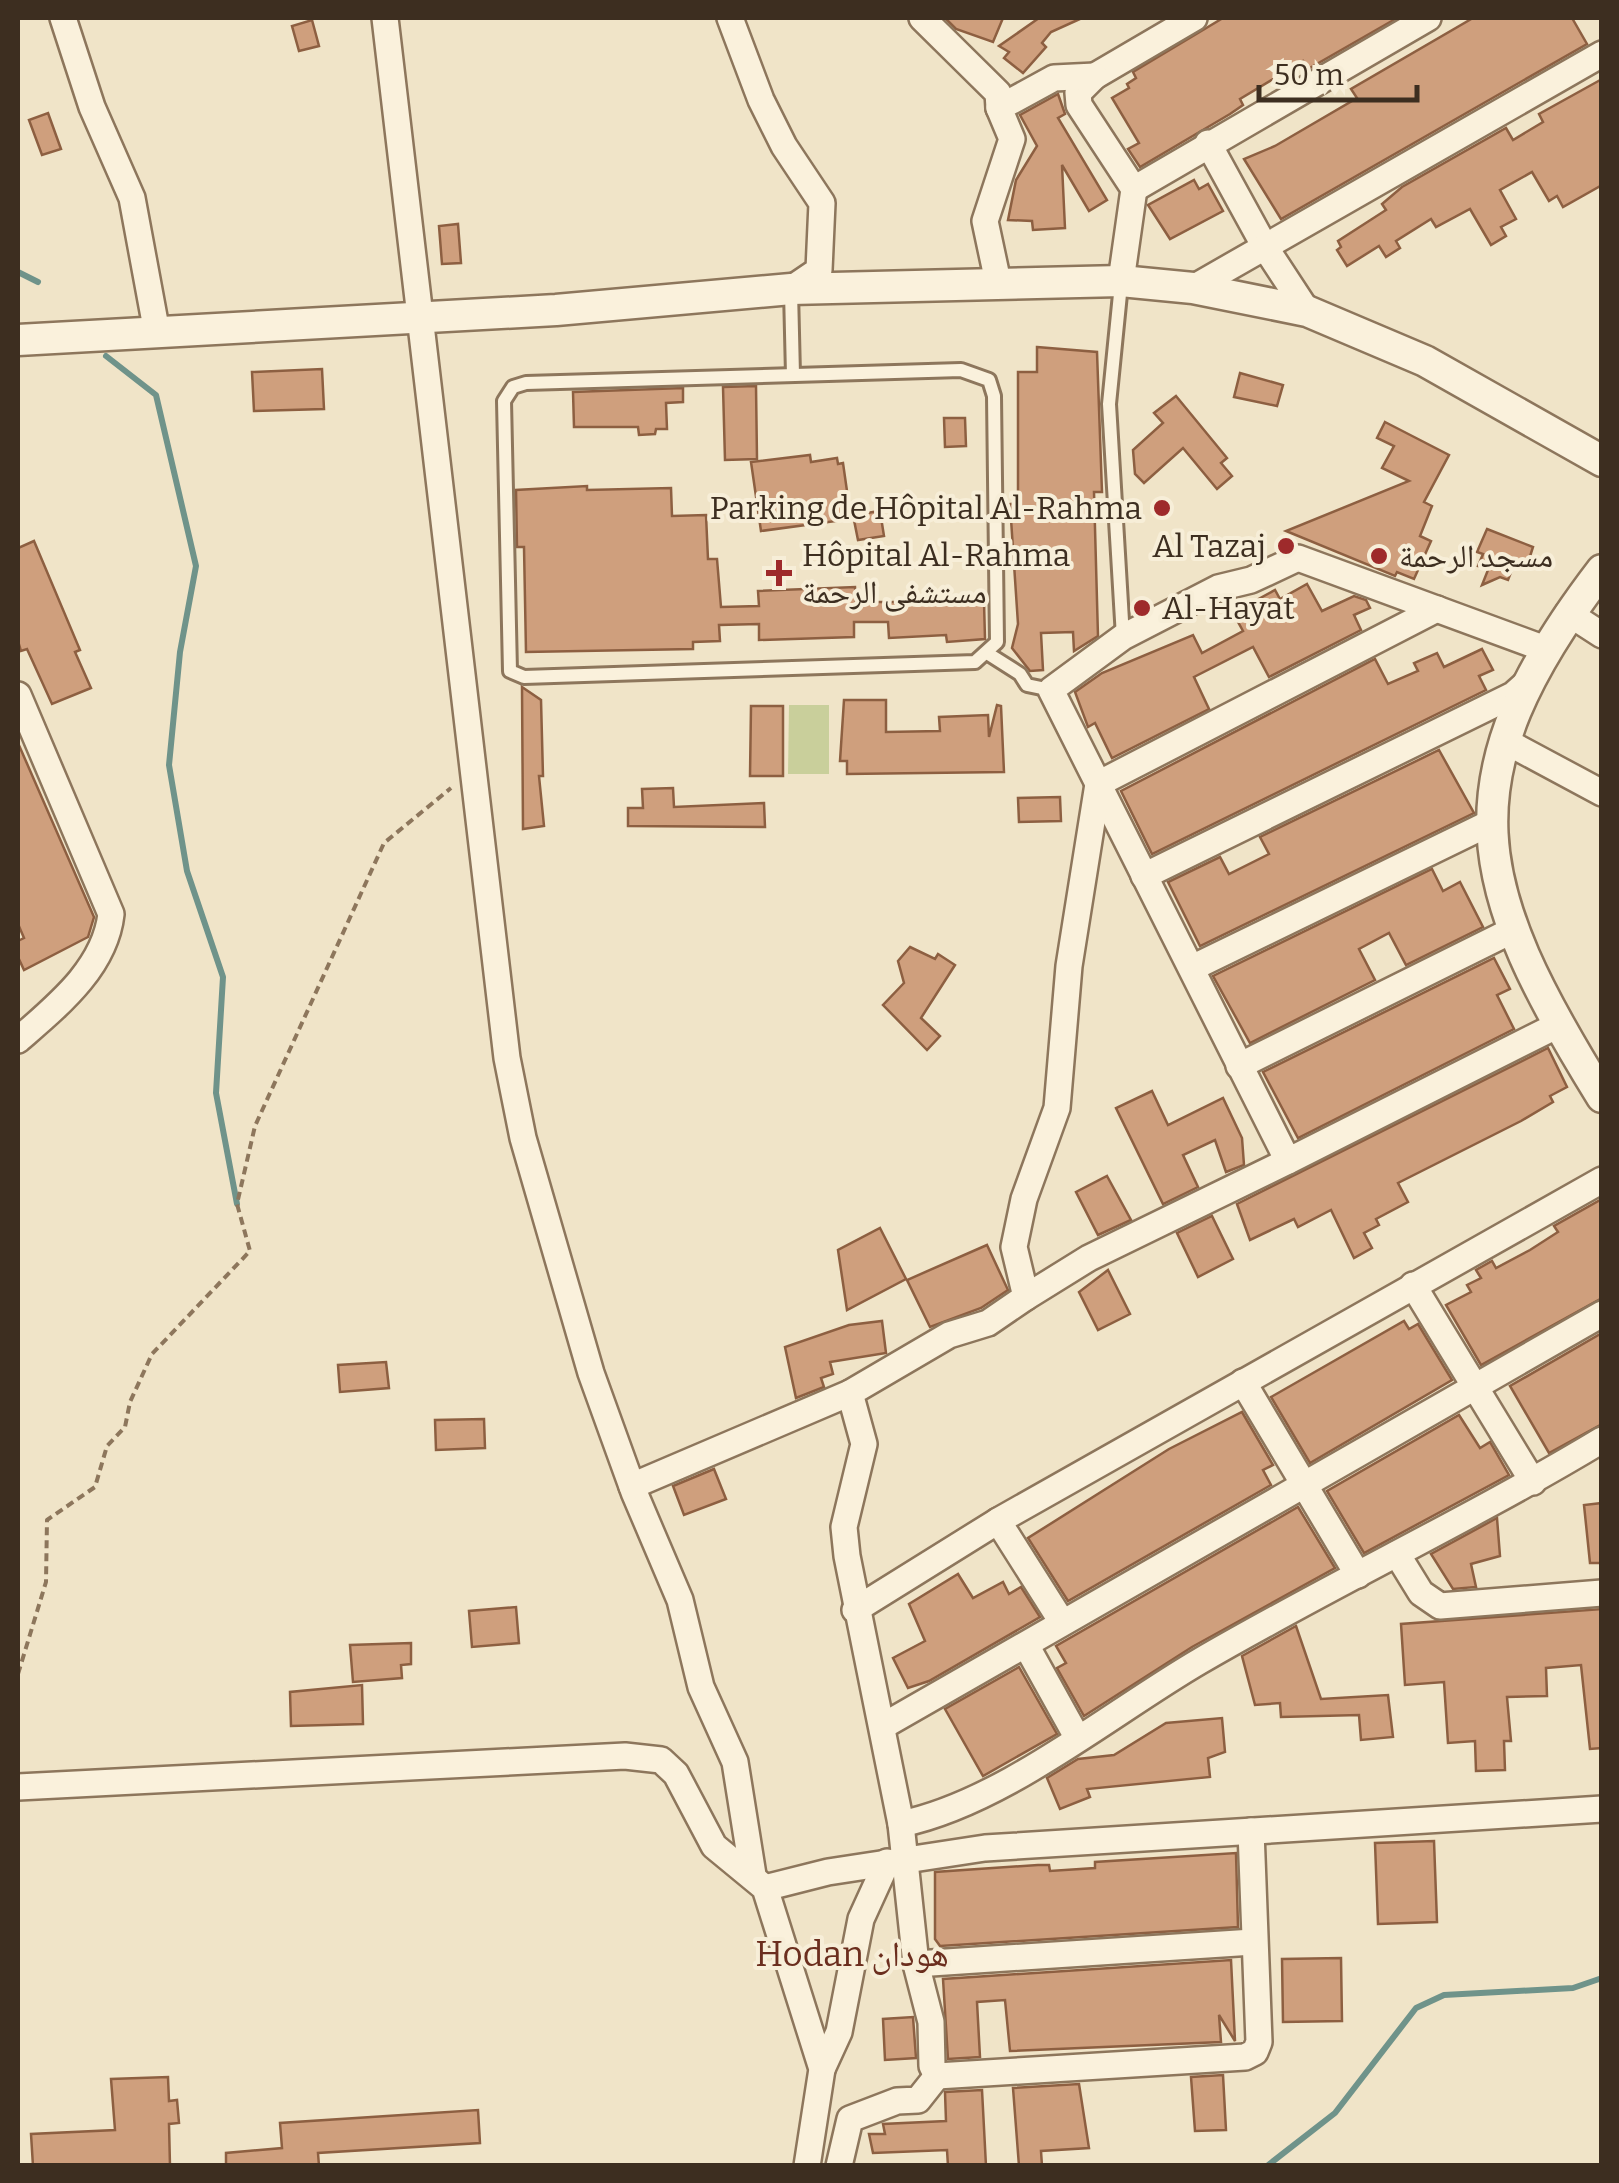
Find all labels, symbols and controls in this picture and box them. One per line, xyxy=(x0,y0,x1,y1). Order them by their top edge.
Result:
scale bar xyxy=(1259,40,1416,102)
text: 50 m xyxy=(1274,57,1344,93)
place label: Parking de Hôpital Al-Rahma xyxy=(710,489,1142,527)
marker: Parking de Hôpital Al-Rahma xyxy=(1151,497,1173,519)
place label: Al Tazaj xyxy=(1152,527,1266,565)
marker: Al Tazaj xyxy=(1275,535,1297,557)
place label: Hôpital Al-Rahma مستشفى الرحمة xyxy=(802,536,1070,612)
place label: مسجد الرحمة xyxy=(1399,537,1553,575)
marker: مسجد الرحمة xyxy=(1368,545,1390,567)
marker: Hôpital Al-Rahma مستشفى الرحمة xyxy=(766,560,792,586)
place label: Al-Hayat xyxy=(1162,589,1295,627)
marker: Al-Hayat xyxy=(1131,597,1153,619)
district label: Hodan هودان xyxy=(755,1933,949,1975)

